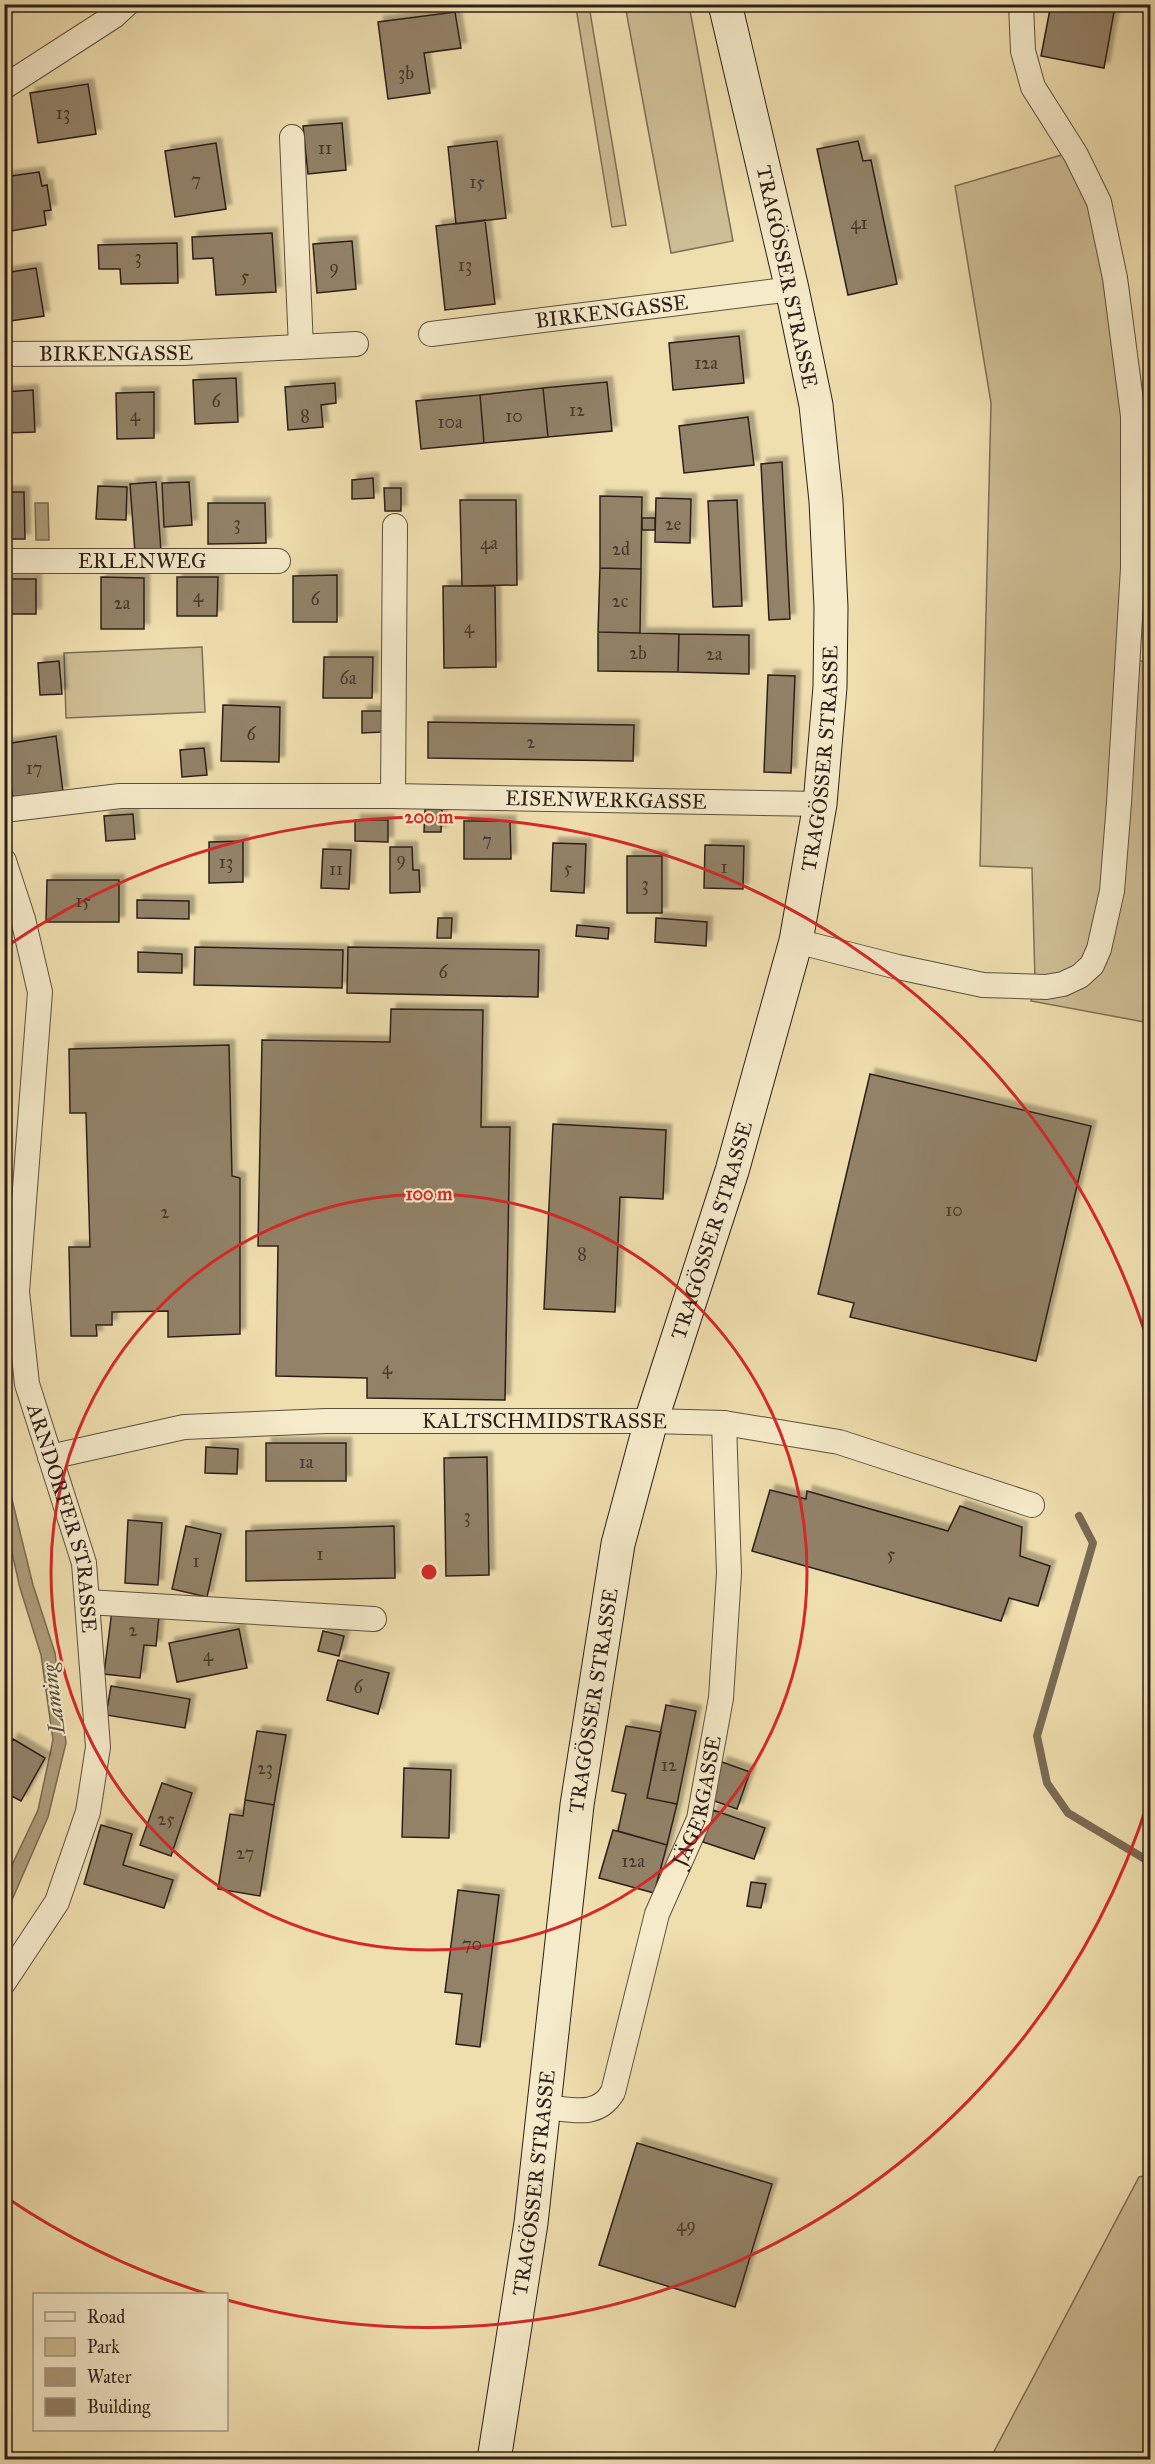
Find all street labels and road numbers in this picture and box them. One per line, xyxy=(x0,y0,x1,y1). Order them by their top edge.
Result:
street label: TRAGÖSSER STRASSE xyxy=(751,163,823,391)
street label: BIRKENGASSE xyxy=(534,289,690,334)
street label: BIRKENGASSE xyxy=(39,339,194,367)
street label: ERLENWEG xyxy=(78,548,206,574)
street label: TRAGÖSSER STRASSE xyxy=(795,645,844,873)
street label: EISENWERKGASSE xyxy=(505,785,707,815)
street label: TRAGÖSSER STRASSE xyxy=(665,1118,758,1343)
street label: ARNDORFER STRASSE xyxy=(21,1399,102,1634)
street label: KALTSCHMIDSTRASSE xyxy=(422,1408,667,1434)
street label: TRAGÖSSER STRASSE xyxy=(563,1586,624,1814)
street label: JÄGERGASSE xyxy=(666,1734,727,1873)
street label: TRAGÖSSER STRASSE xyxy=(507,2069,561,2298)

